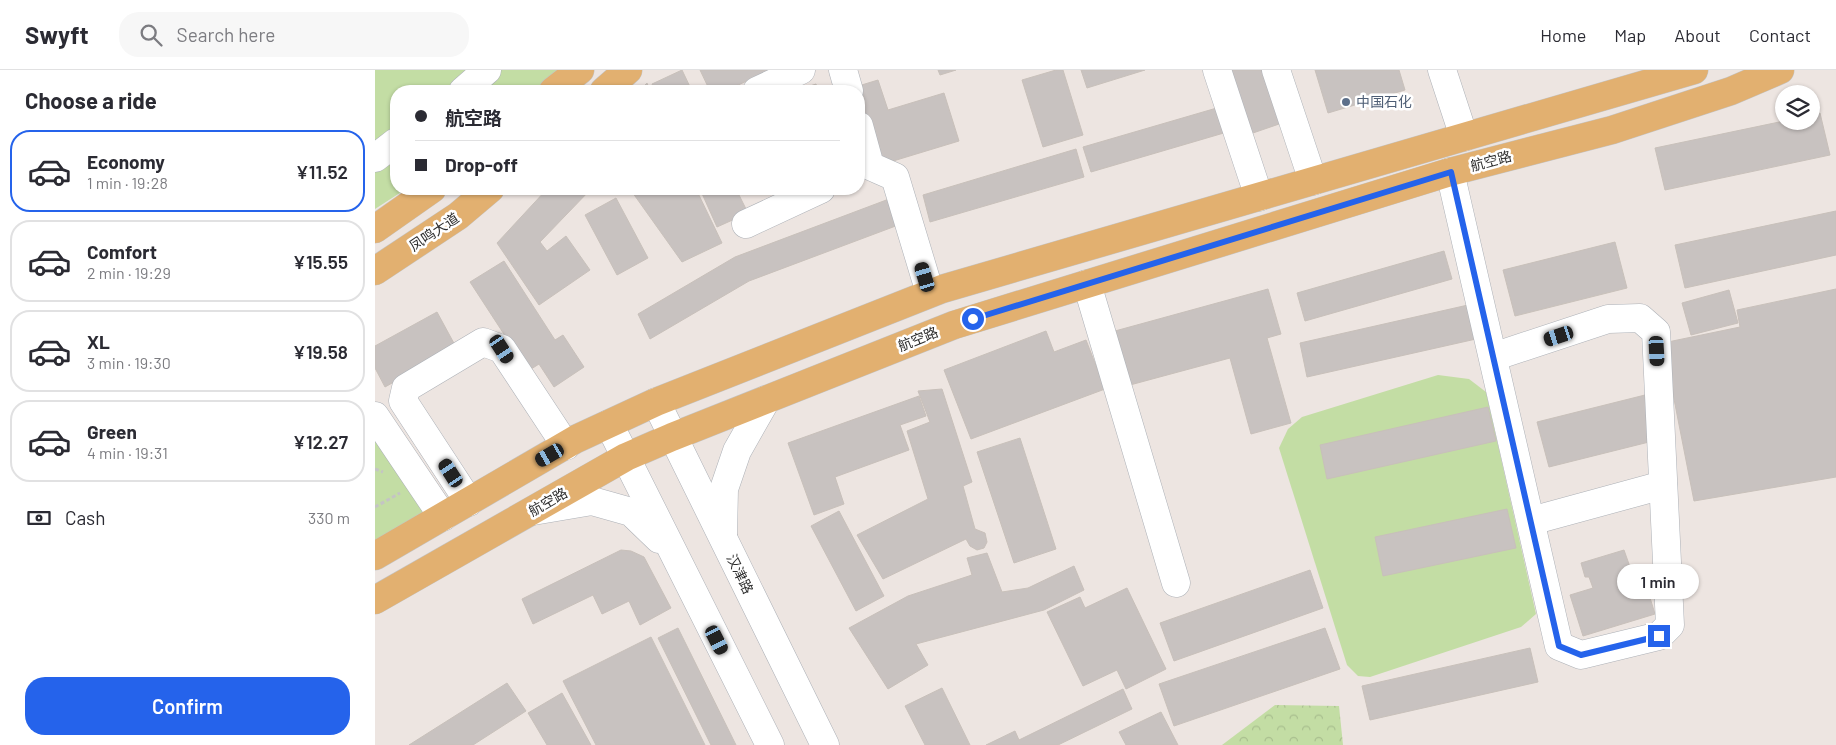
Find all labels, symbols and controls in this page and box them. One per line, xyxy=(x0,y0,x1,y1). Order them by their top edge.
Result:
search box xyxy=(119,12,469,57)
text: Swyft xyxy=(25,20,89,49)
icon: search xyxy=(137,21,165,49)
text: Search here xyxy=(177,23,275,46)
text: Home xyxy=(1540,24,1586,46)
text: Map xyxy=(1614,24,1646,46)
text: About xyxy=(1674,24,1721,46)
text: Contact xyxy=(1749,24,1811,46)
map controls xyxy=(1775,85,1820,130)
button: layers xyxy=(1775,85,1820,130)
text: Choose a ride xyxy=(25,87,157,113)
place label: 中国石化 xyxy=(1356,93,1412,110)
marker: 中国石化 xyxy=(1340,96,1352,108)
text: 航空路 xyxy=(445,106,502,129)
street label: 航空路 xyxy=(1468,147,1513,174)
icon: car xyxy=(27,149,72,194)
text: Economy xyxy=(87,150,165,173)
text: Drop-off xyxy=(445,153,518,176)
text: ¥11.52 xyxy=(296,160,348,183)
text: 1 min · 19:28 xyxy=(87,173,168,192)
street label: 凤鸣大道 xyxy=(406,209,462,254)
icon: car xyxy=(27,239,72,284)
text: Comfort xyxy=(87,240,157,263)
text: ¥15.55 xyxy=(293,250,348,273)
car xyxy=(913,260,936,294)
text: 2 min · 19:29 xyxy=(87,263,171,282)
route start xyxy=(962,308,984,330)
street label: 航空路 xyxy=(895,323,940,354)
car xyxy=(1542,324,1575,348)
icon: car xyxy=(27,329,72,374)
text: XL xyxy=(87,330,110,353)
car xyxy=(487,332,516,366)
car xyxy=(1648,336,1665,366)
text: ¥19.58 xyxy=(293,340,348,363)
text: 3 min · 19:30 xyxy=(87,353,171,372)
icon: car xyxy=(27,419,72,464)
text: Green xyxy=(87,420,137,443)
text: ¥12.27 xyxy=(293,430,348,453)
car xyxy=(533,441,566,469)
text: 4 min · 19:31 xyxy=(87,443,168,462)
car xyxy=(436,456,465,490)
street label: 航空路 xyxy=(525,484,570,519)
icon: cash xyxy=(25,504,53,532)
text: Cash xyxy=(65,506,106,529)
text: 330 m xyxy=(308,508,350,527)
street label: 汉津路 xyxy=(724,551,757,596)
callout: 1 min xyxy=(1618,564,1700,598)
text: 1 min xyxy=(1641,572,1675,591)
car xyxy=(703,623,730,657)
route end xyxy=(1648,625,1670,647)
button: Confirm xyxy=(25,677,350,735)

